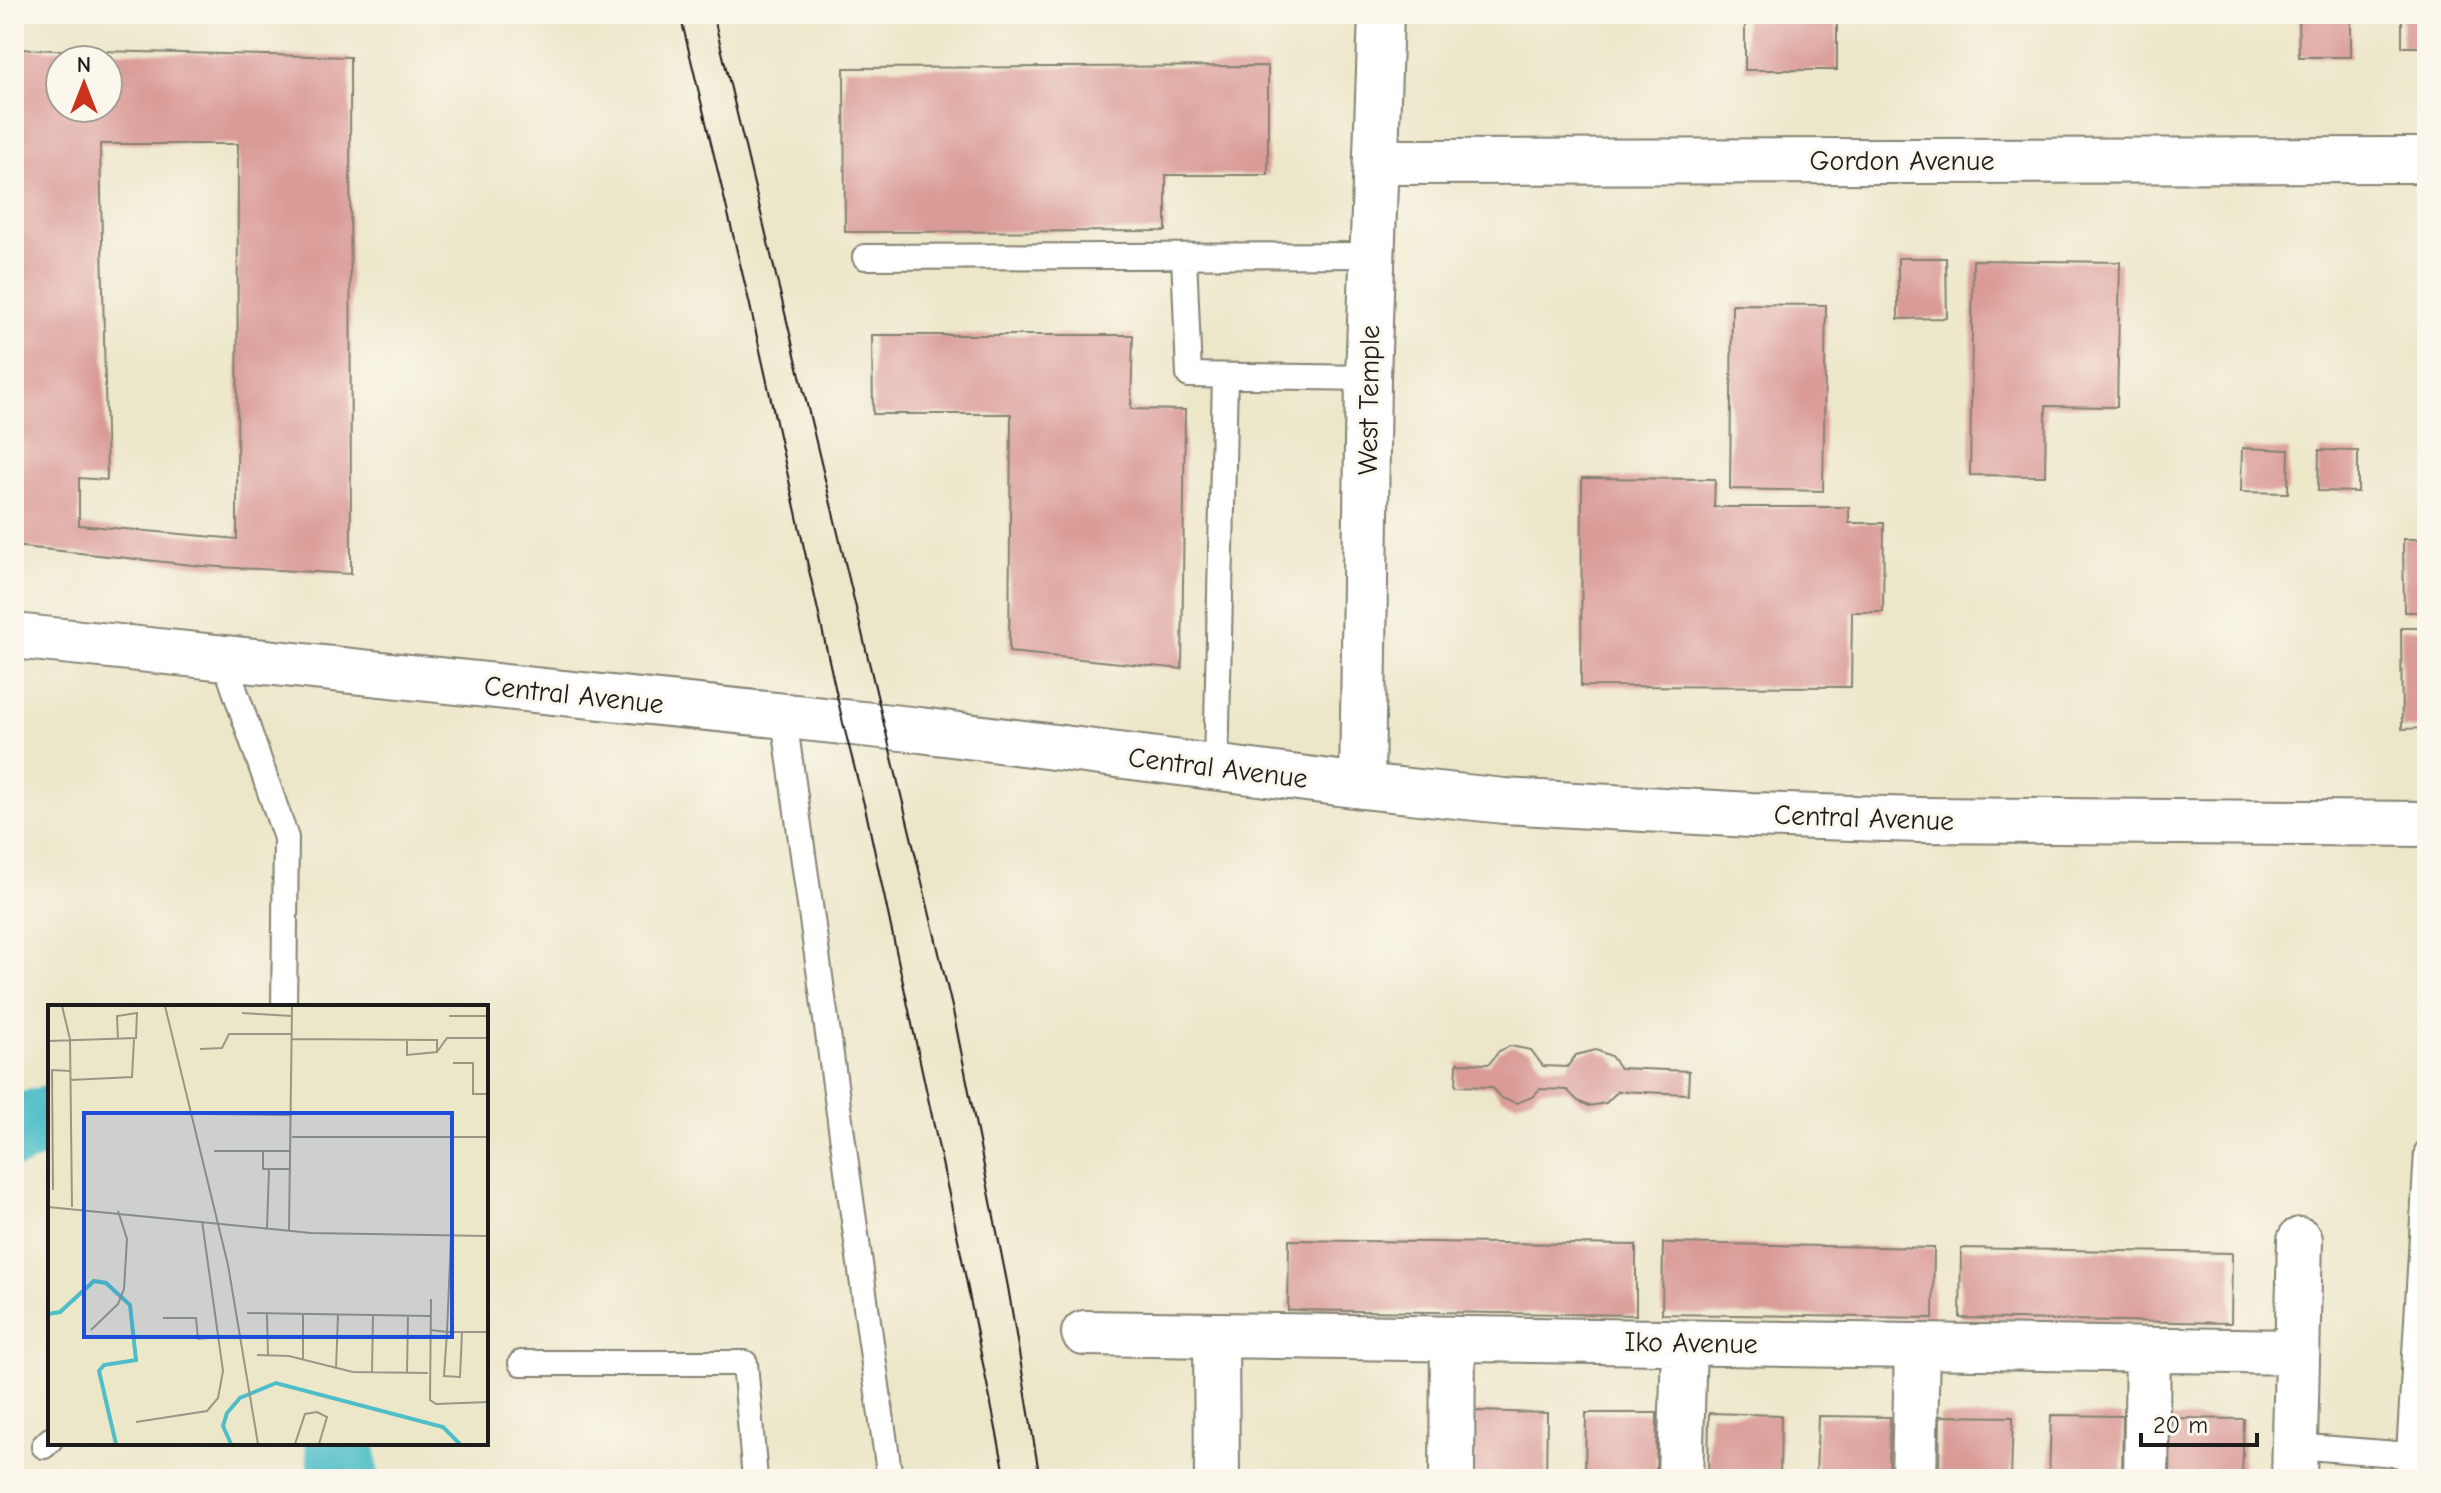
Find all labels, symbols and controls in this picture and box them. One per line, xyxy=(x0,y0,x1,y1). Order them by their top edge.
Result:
north arrow xyxy=(44,44,124,124)
text: N xyxy=(77,52,91,78)
street label: Gordon Avenue xyxy=(1810,145,1994,177)
street label: West Temple xyxy=(1352,325,1386,475)
street label: Central Avenue xyxy=(483,670,665,720)
street label: Central Avenue xyxy=(1126,741,1310,795)
street label: Central Avenue xyxy=(1773,799,1955,837)
inset map xyxy=(48,1005,488,1445)
street label: Iko Avenue xyxy=(1624,1326,1758,1360)
scale bar xyxy=(2141,1397,2257,1447)
text: 20 m xyxy=(2153,1411,2208,1439)

